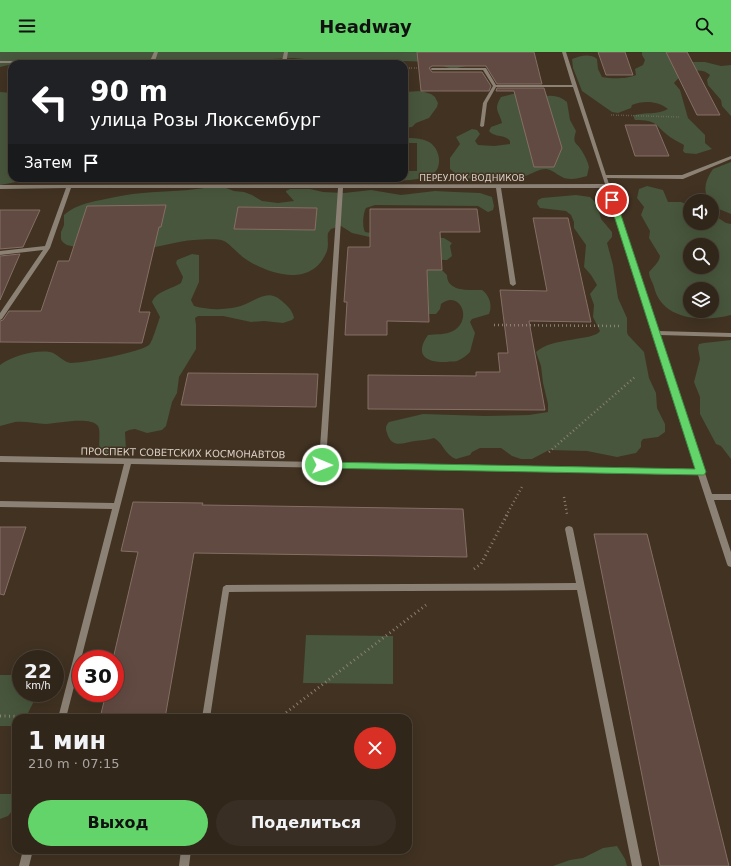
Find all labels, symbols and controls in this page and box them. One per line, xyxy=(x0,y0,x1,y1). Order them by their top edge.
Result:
icon: menu xyxy=(16,15,38,37)
icon: search xyxy=(693,15,715,37)
text: Headway xyxy=(319,16,412,37)
text: 90 m xyxy=(90,75,168,108)
icon: left xyxy=(24,76,76,128)
text: улица Розы Люксембург xyxy=(90,109,321,130)
icon: arrive xyxy=(80,152,102,174)
text: Затем xyxy=(24,154,72,172)
street label: ПЕРЕУЛОК ВОДНИКОВ xyxy=(419,173,525,183)
pin xyxy=(595,183,629,217)
icon: arrive xyxy=(601,189,623,211)
map controls xyxy=(683,194,719,318)
button: sound xyxy=(683,194,719,230)
button: search xyxy=(683,238,719,274)
button: layers xyxy=(683,282,719,318)
position arrow xyxy=(301,444,343,486)
street label: ПРОСПЕКТ СОВЕТСКИХ КОСМОНАВТОВ xyxy=(80,446,286,460)
speed limit sign: 30 xyxy=(72,650,124,702)
text: 22 xyxy=(24,659,52,683)
text: km/h xyxy=(25,680,51,691)
text: 1 мин xyxy=(28,727,106,755)
button: close xyxy=(354,727,396,769)
text: 210 m · 07:15 xyxy=(28,756,119,771)
button: Выход xyxy=(28,800,208,846)
button: Поделиться xyxy=(216,800,396,846)

